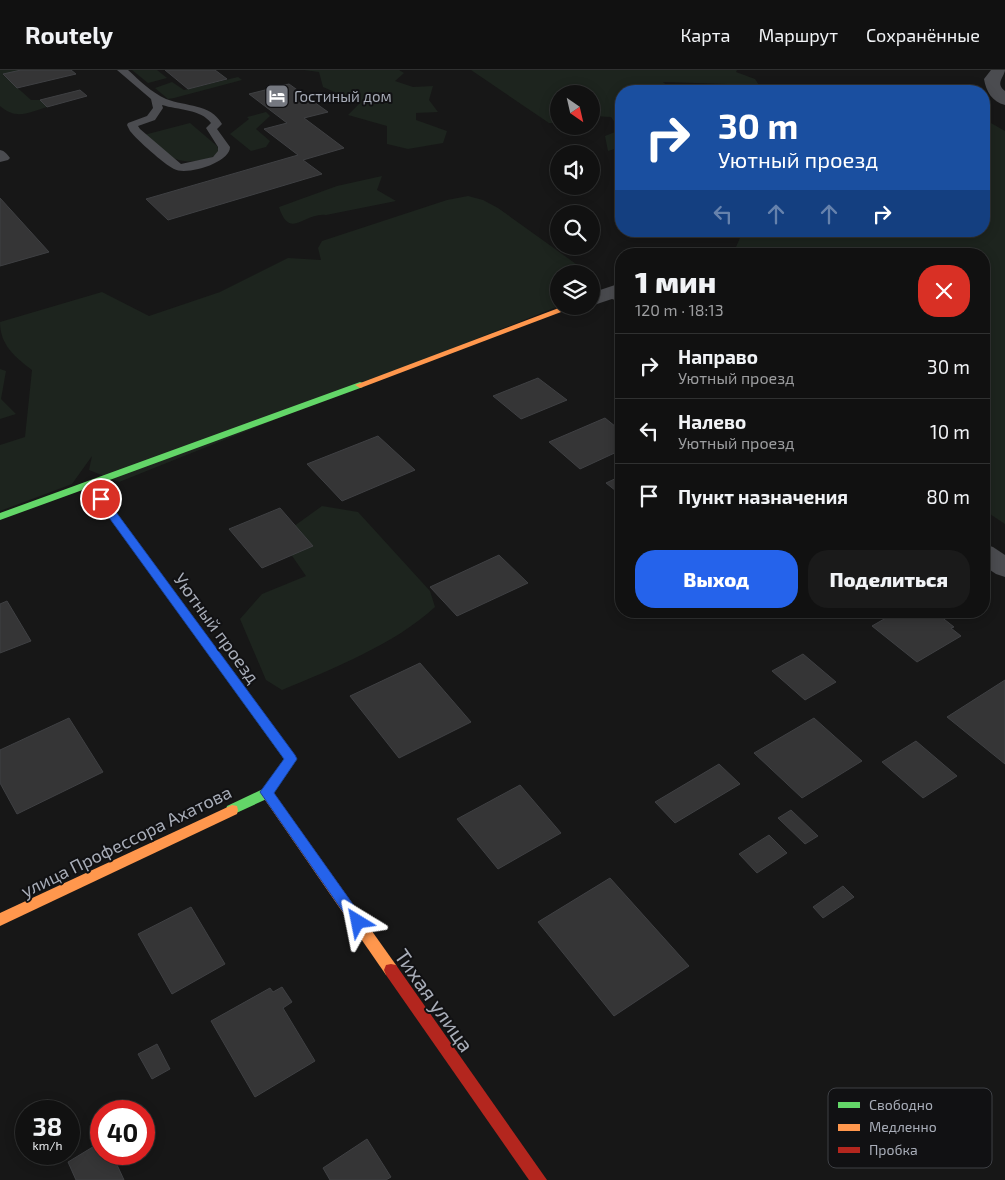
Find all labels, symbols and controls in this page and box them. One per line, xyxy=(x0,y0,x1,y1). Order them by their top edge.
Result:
text: Routely xyxy=(25,20,113,49)
text: Карта xyxy=(680,24,730,46)
text: Маршрут xyxy=(758,24,838,46)
text: Сохранённые xyxy=(866,24,980,46)
hotel icon: Гостиный дом xyxy=(264,83,290,109)
north arrow xyxy=(550,85,600,135)
map controls xyxy=(550,85,600,315)
place label: Гостиный дом xyxy=(294,87,392,105)
text: 30 m xyxy=(718,104,798,146)
icon: right xyxy=(635,105,700,170)
button: sound xyxy=(550,145,600,195)
text: Уютный проезд xyxy=(718,146,878,172)
icon: left xyxy=(709,200,737,228)
icon: ahead xyxy=(762,200,790,228)
icon: ahead xyxy=(815,200,843,228)
icon: right xyxy=(868,200,896,228)
button: search xyxy=(550,205,600,255)
text: 1 мин xyxy=(635,263,716,299)
button: layers xyxy=(550,265,600,315)
button: close xyxy=(918,265,970,317)
text: 120 m · 18:13 xyxy=(635,300,724,319)
text: Направо xyxy=(678,345,758,368)
icon: right xyxy=(635,352,663,380)
text: 30 m xyxy=(927,355,970,378)
text: Уютный проезд xyxy=(678,368,794,387)
text: Налево xyxy=(678,410,746,433)
icon: left xyxy=(635,417,663,445)
text: 10 m xyxy=(930,420,970,443)
text: Уютный проезд xyxy=(678,433,794,452)
pin xyxy=(80,478,122,520)
icon: arrive xyxy=(635,482,663,510)
icon: arrive xyxy=(87,485,115,513)
text: Пункт назначения xyxy=(678,485,848,508)
text: 80 m xyxy=(926,485,970,508)
button: Выход xyxy=(635,550,798,608)
button: Поделиться xyxy=(808,550,970,608)
street label: Уютный проезд xyxy=(170,569,264,687)
street label: улица Профессора Ахатова xyxy=(17,780,235,902)
position arrow xyxy=(331,895,383,947)
street label: Тихая улица xyxy=(389,944,480,1057)
legend xyxy=(828,1088,992,1168)
text: Свободно xyxy=(869,1096,933,1113)
speed limit sign: 40 xyxy=(90,1100,155,1165)
text: 38 xyxy=(33,1111,62,1141)
text: Медленно xyxy=(869,1118,937,1135)
text: km/h xyxy=(33,1138,62,1152)
text: Пробка xyxy=(869,1141,918,1158)

